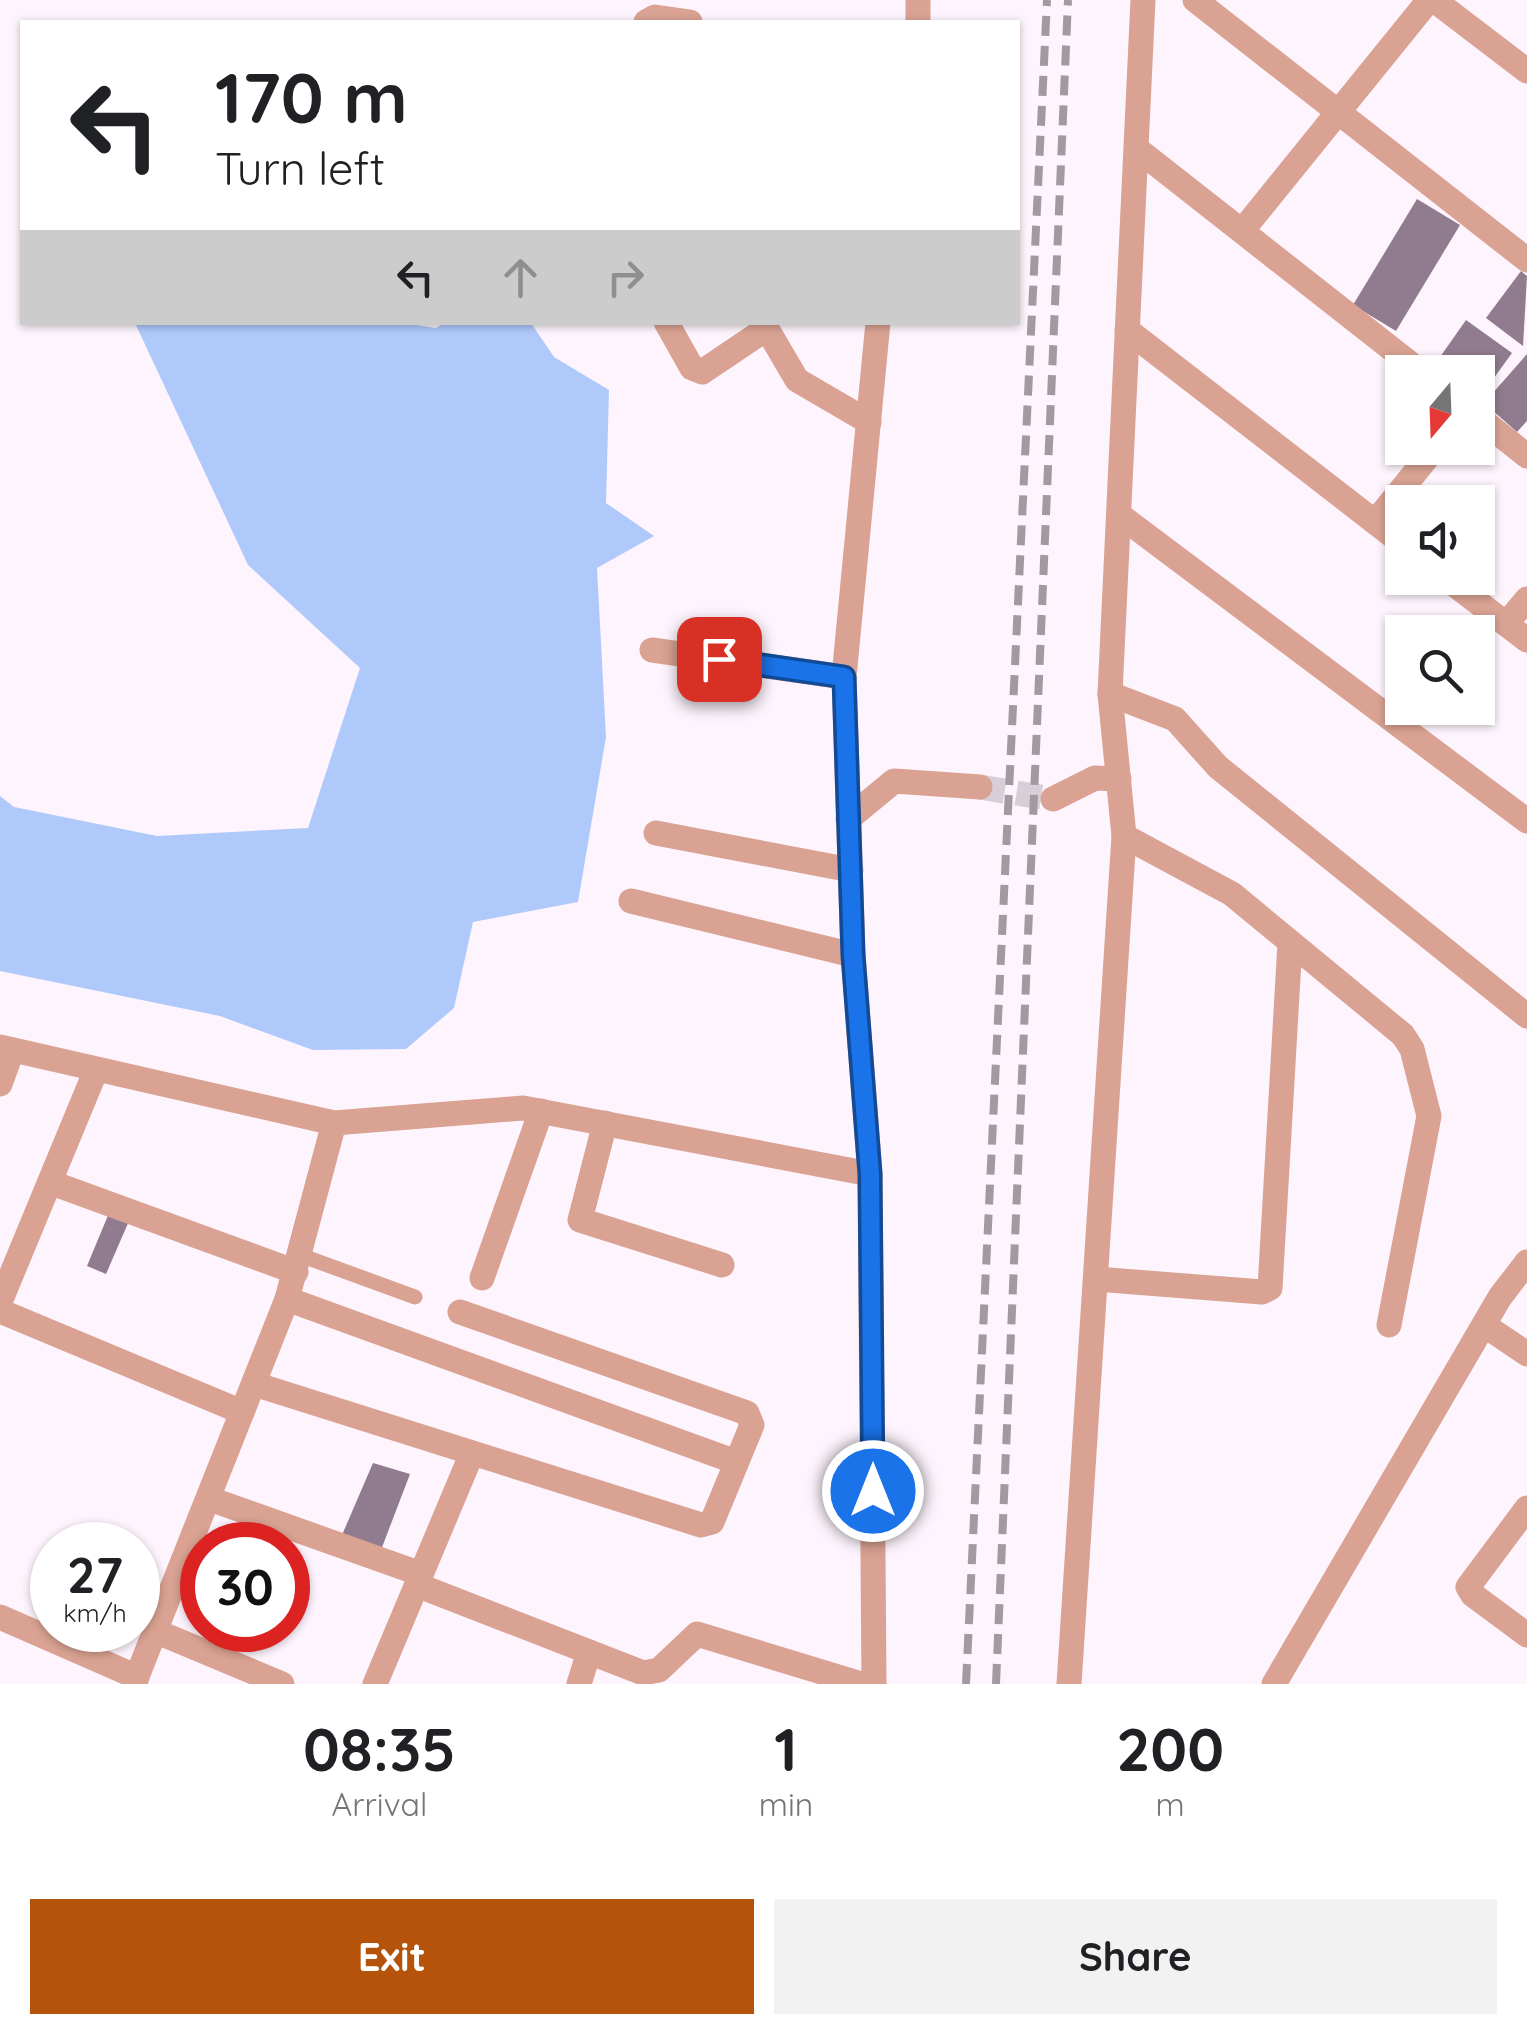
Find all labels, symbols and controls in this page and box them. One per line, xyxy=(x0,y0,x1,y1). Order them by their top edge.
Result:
text: 170 m xyxy=(215,53,408,141)
icon: left xyxy=(50,60,180,190)
text: Turn left xyxy=(215,140,385,196)
icon: left xyxy=(388,250,443,305)
icon: ahead xyxy=(493,250,548,305)
icon: right xyxy=(598,250,653,305)
north arrow xyxy=(1385,355,1495,465)
map controls xyxy=(1385,355,1495,725)
button: sound xyxy=(1385,485,1495,595)
button: search xyxy=(1385,615,1495,725)
pin xyxy=(677,617,762,702)
icon: arrive xyxy=(692,632,747,687)
position arrow xyxy=(821,1439,925,1543)
speed limit sign: 30 xyxy=(180,1522,310,1652)
text: 27 xyxy=(67,1543,123,1606)
text: km/h xyxy=(63,1597,127,1628)
text: 08:35 xyxy=(303,1711,456,1786)
text: 1 xyxy=(774,1711,798,1786)
text: 200 xyxy=(1116,1711,1224,1786)
text: Arrival xyxy=(331,1784,427,1824)
text: min xyxy=(759,1784,813,1824)
text: m xyxy=(1156,1784,1185,1824)
button: Exit xyxy=(30,1899,754,2014)
button: Share xyxy=(774,1899,1497,2014)

